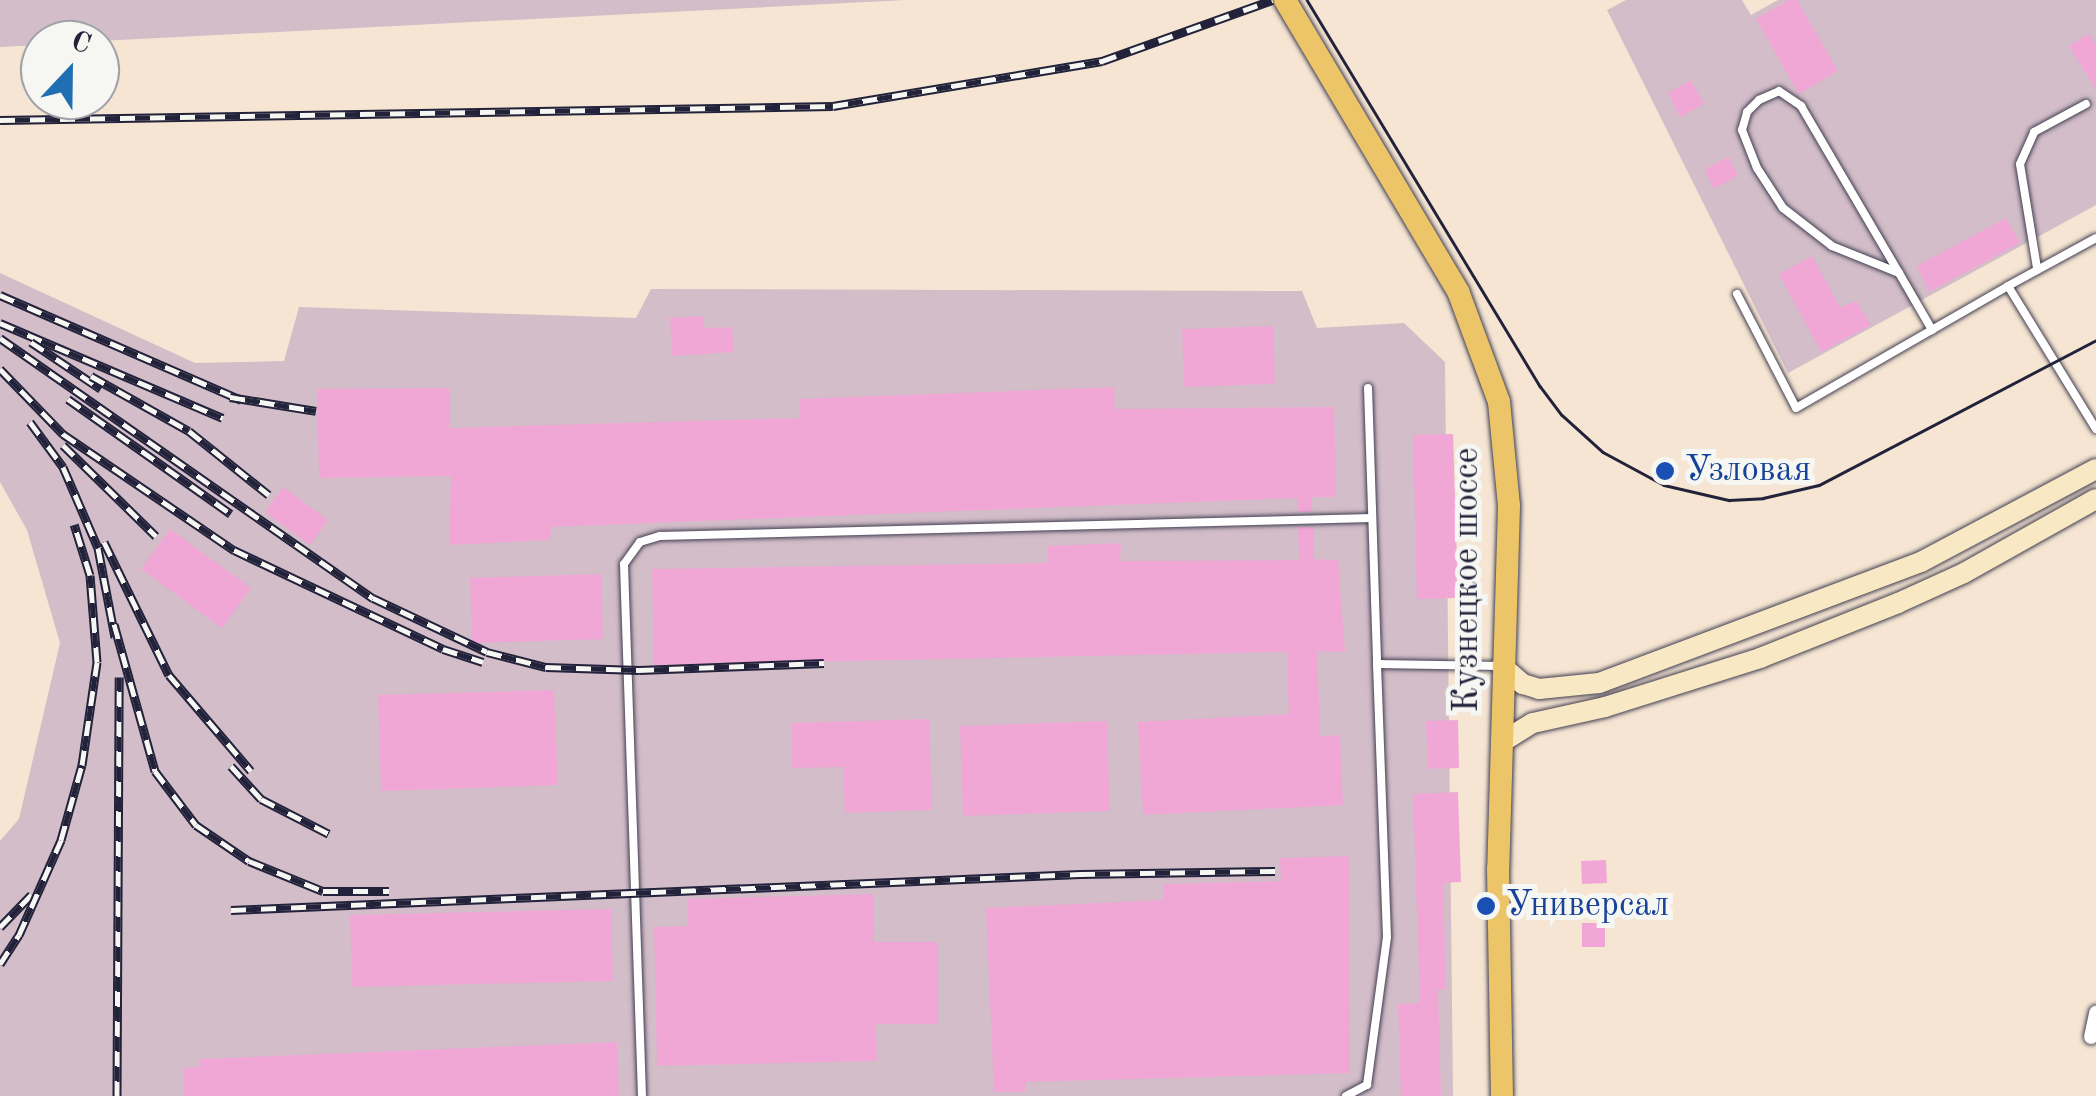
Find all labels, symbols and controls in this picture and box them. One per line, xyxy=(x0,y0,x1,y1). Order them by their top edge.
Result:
north arrow xyxy=(20,20,120,120)
text: С xyxy=(67,28,94,60)
street label: Кузнецкое шоссе xyxy=(1447,447,1489,713)
place label: Узловая xyxy=(1685,450,1811,492)
marker: Узловая xyxy=(1654,460,1676,482)
place label: Универсал xyxy=(1506,885,1669,927)
marker: Универсал xyxy=(1475,895,1497,917)

